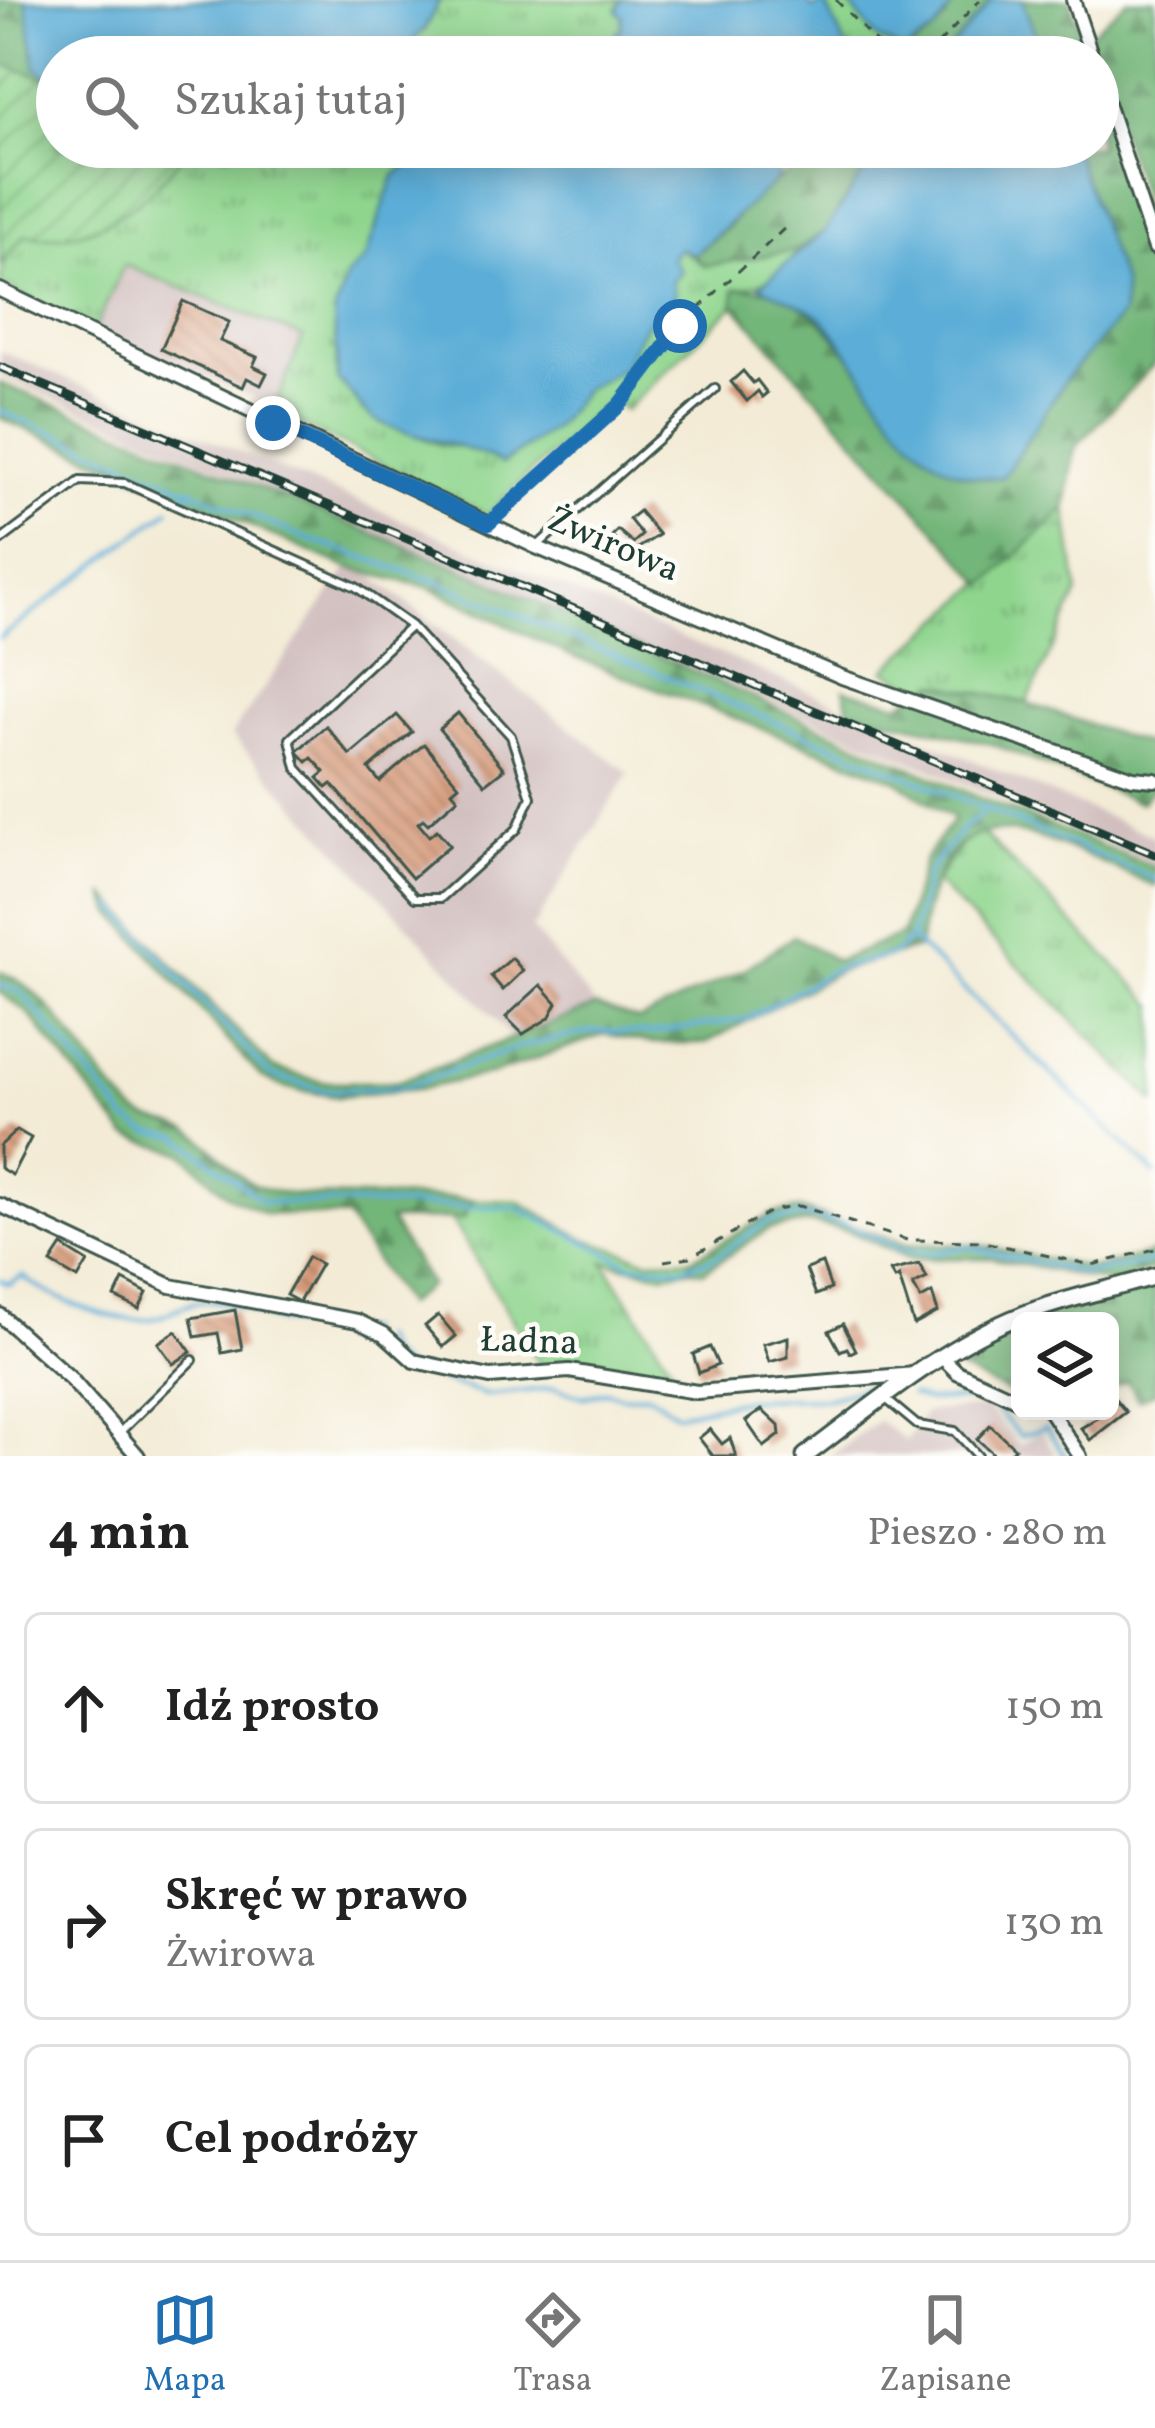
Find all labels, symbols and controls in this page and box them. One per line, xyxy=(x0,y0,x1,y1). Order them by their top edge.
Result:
search box xyxy=(36,36,1119,168)
icon: search xyxy=(78,69,144,135)
text: Szukaj tutaj xyxy=(174,71,408,134)
route start xyxy=(653,299,707,353)
route end xyxy=(246,396,300,450)
street label: Żwirowa xyxy=(539,496,687,596)
map controls xyxy=(1011,1312,1119,1420)
button: layers xyxy=(1011,1312,1119,1420)
street label: Ładna xyxy=(479,1316,579,1370)
text: 4 min xyxy=(48,1499,190,1570)
text: Pieszo · 280 m xyxy=(867,1507,1107,1561)
icon: ahead xyxy=(51,1675,117,1741)
text: Idź prosto xyxy=(165,1677,380,1740)
text: 150 m xyxy=(1005,1681,1104,1735)
text: Skręć w prawo xyxy=(165,1866,468,1929)
icon: right xyxy=(51,1891,117,1957)
text: 130 m xyxy=(1004,1897,1104,1951)
text: Żwirowa xyxy=(165,1929,316,1983)
icon: arrive xyxy=(51,2107,117,2173)
text: Cel podróży xyxy=(165,2109,418,2172)
tab: Mapa xyxy=(144,2287,226,2405)
tab: Trasa xyxy=(513,2287,592,2405)
tab: Zapisane xyxy=(879,2287,1011,2405)

